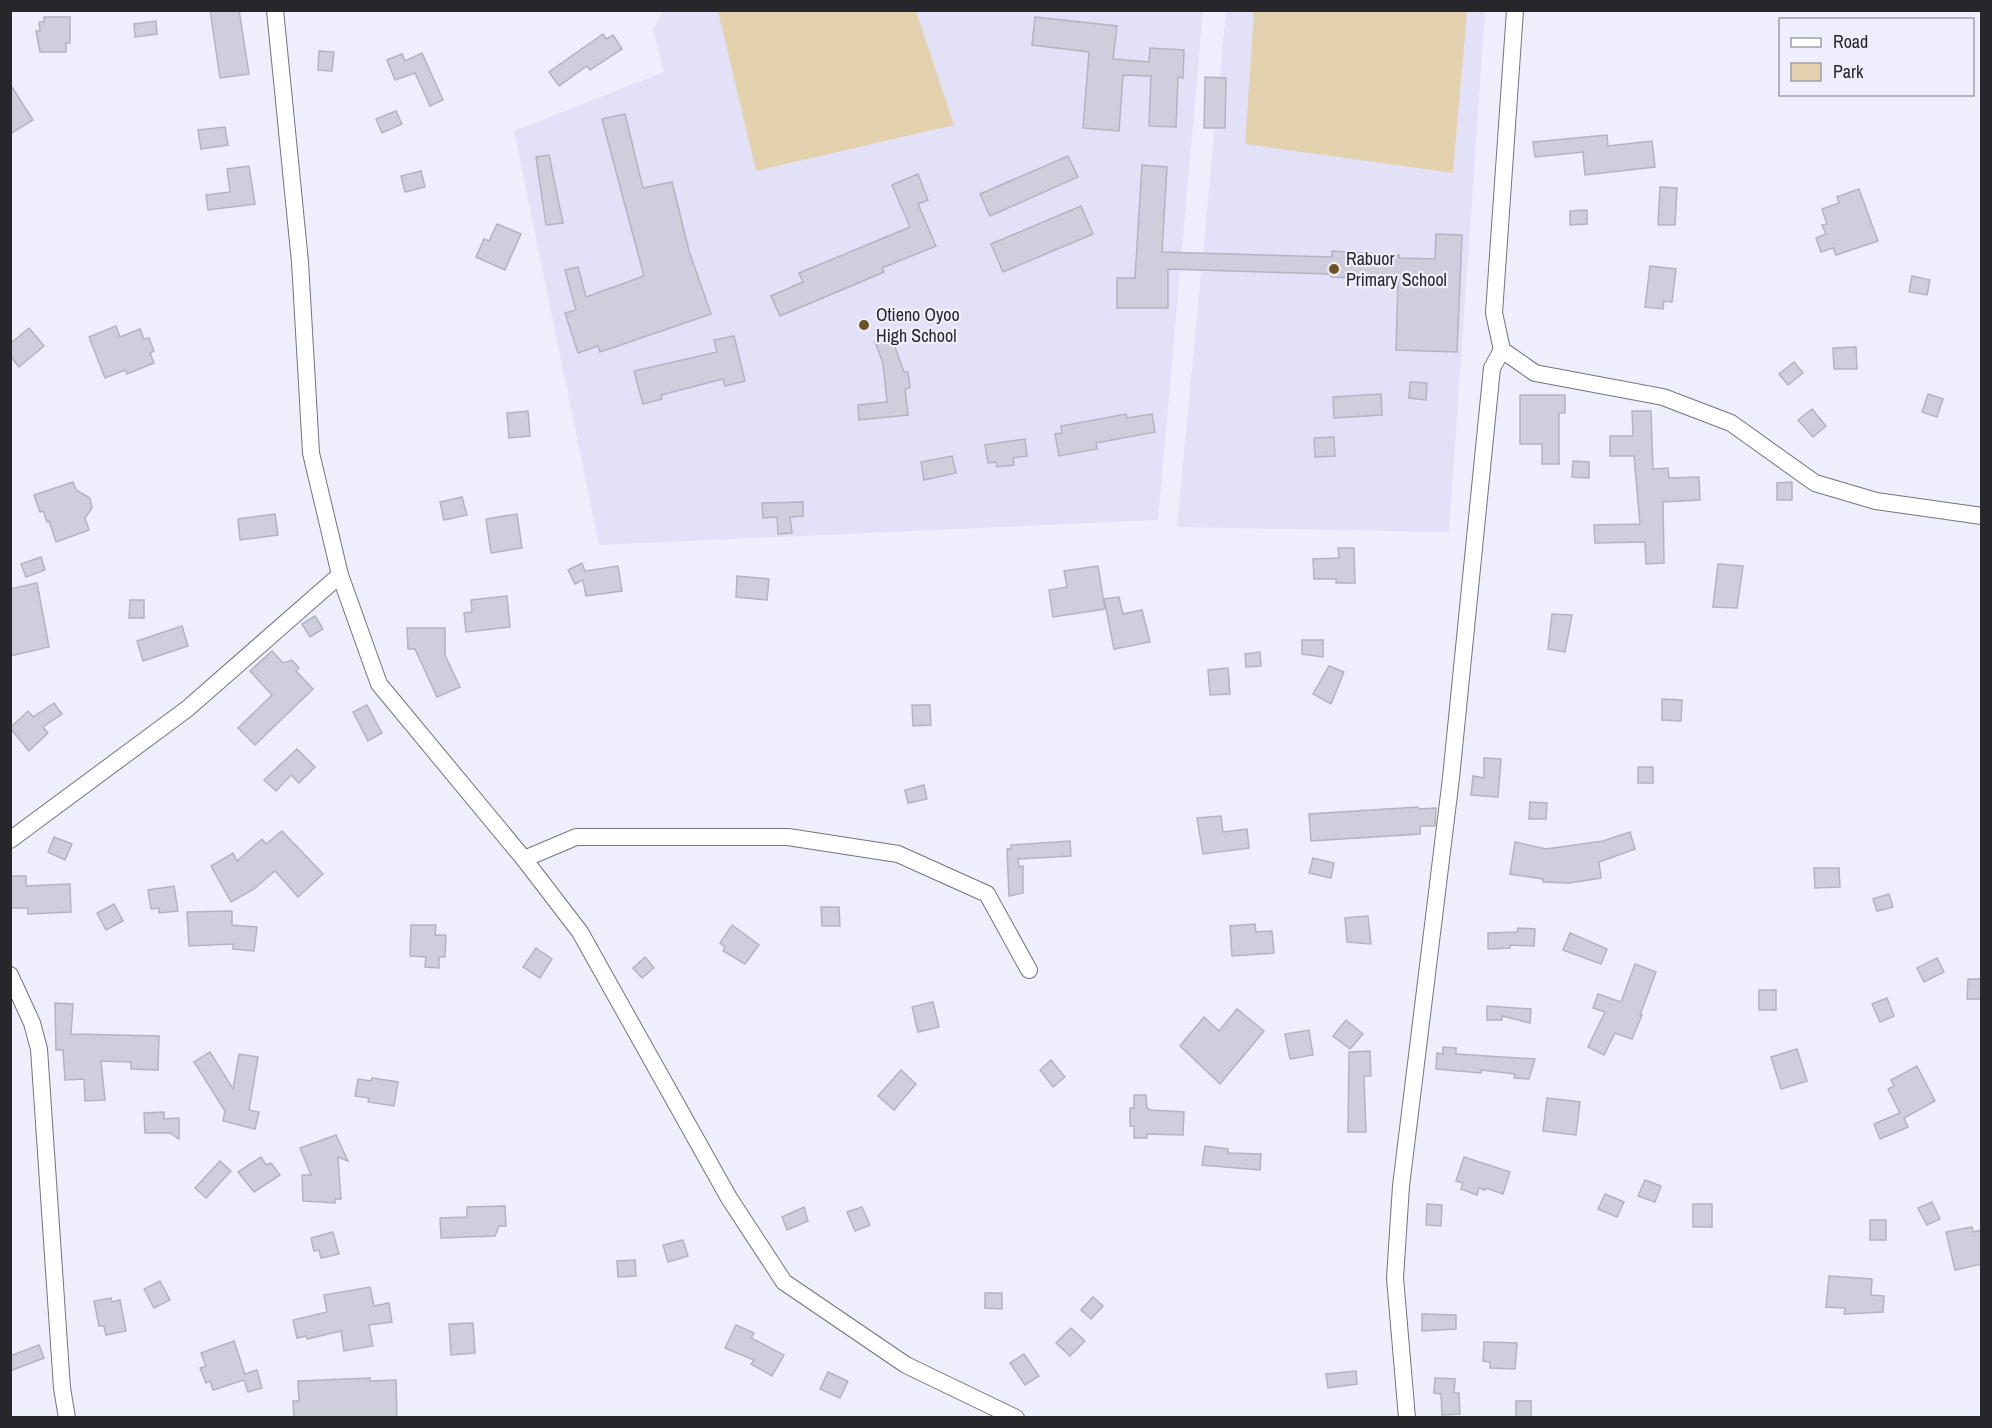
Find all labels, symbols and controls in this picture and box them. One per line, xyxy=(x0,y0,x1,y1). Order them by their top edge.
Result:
legend xyxy=(1779,18,1974,96)
text: Road xyxy=(1833,29,1868,54)
text: Park xyxy=(1833,59,1864,84)
place label: Rabuor Primary School xyxy=(1346,246,1447,292)
marker: Rabuor Primary School xyxy=(1327,262,1341,276)
place label: Otieno Oyoo High School xyxy=(876,302,960,348)
marker: Otieno Oyoo High School xyxy=(857,318,871,332)

